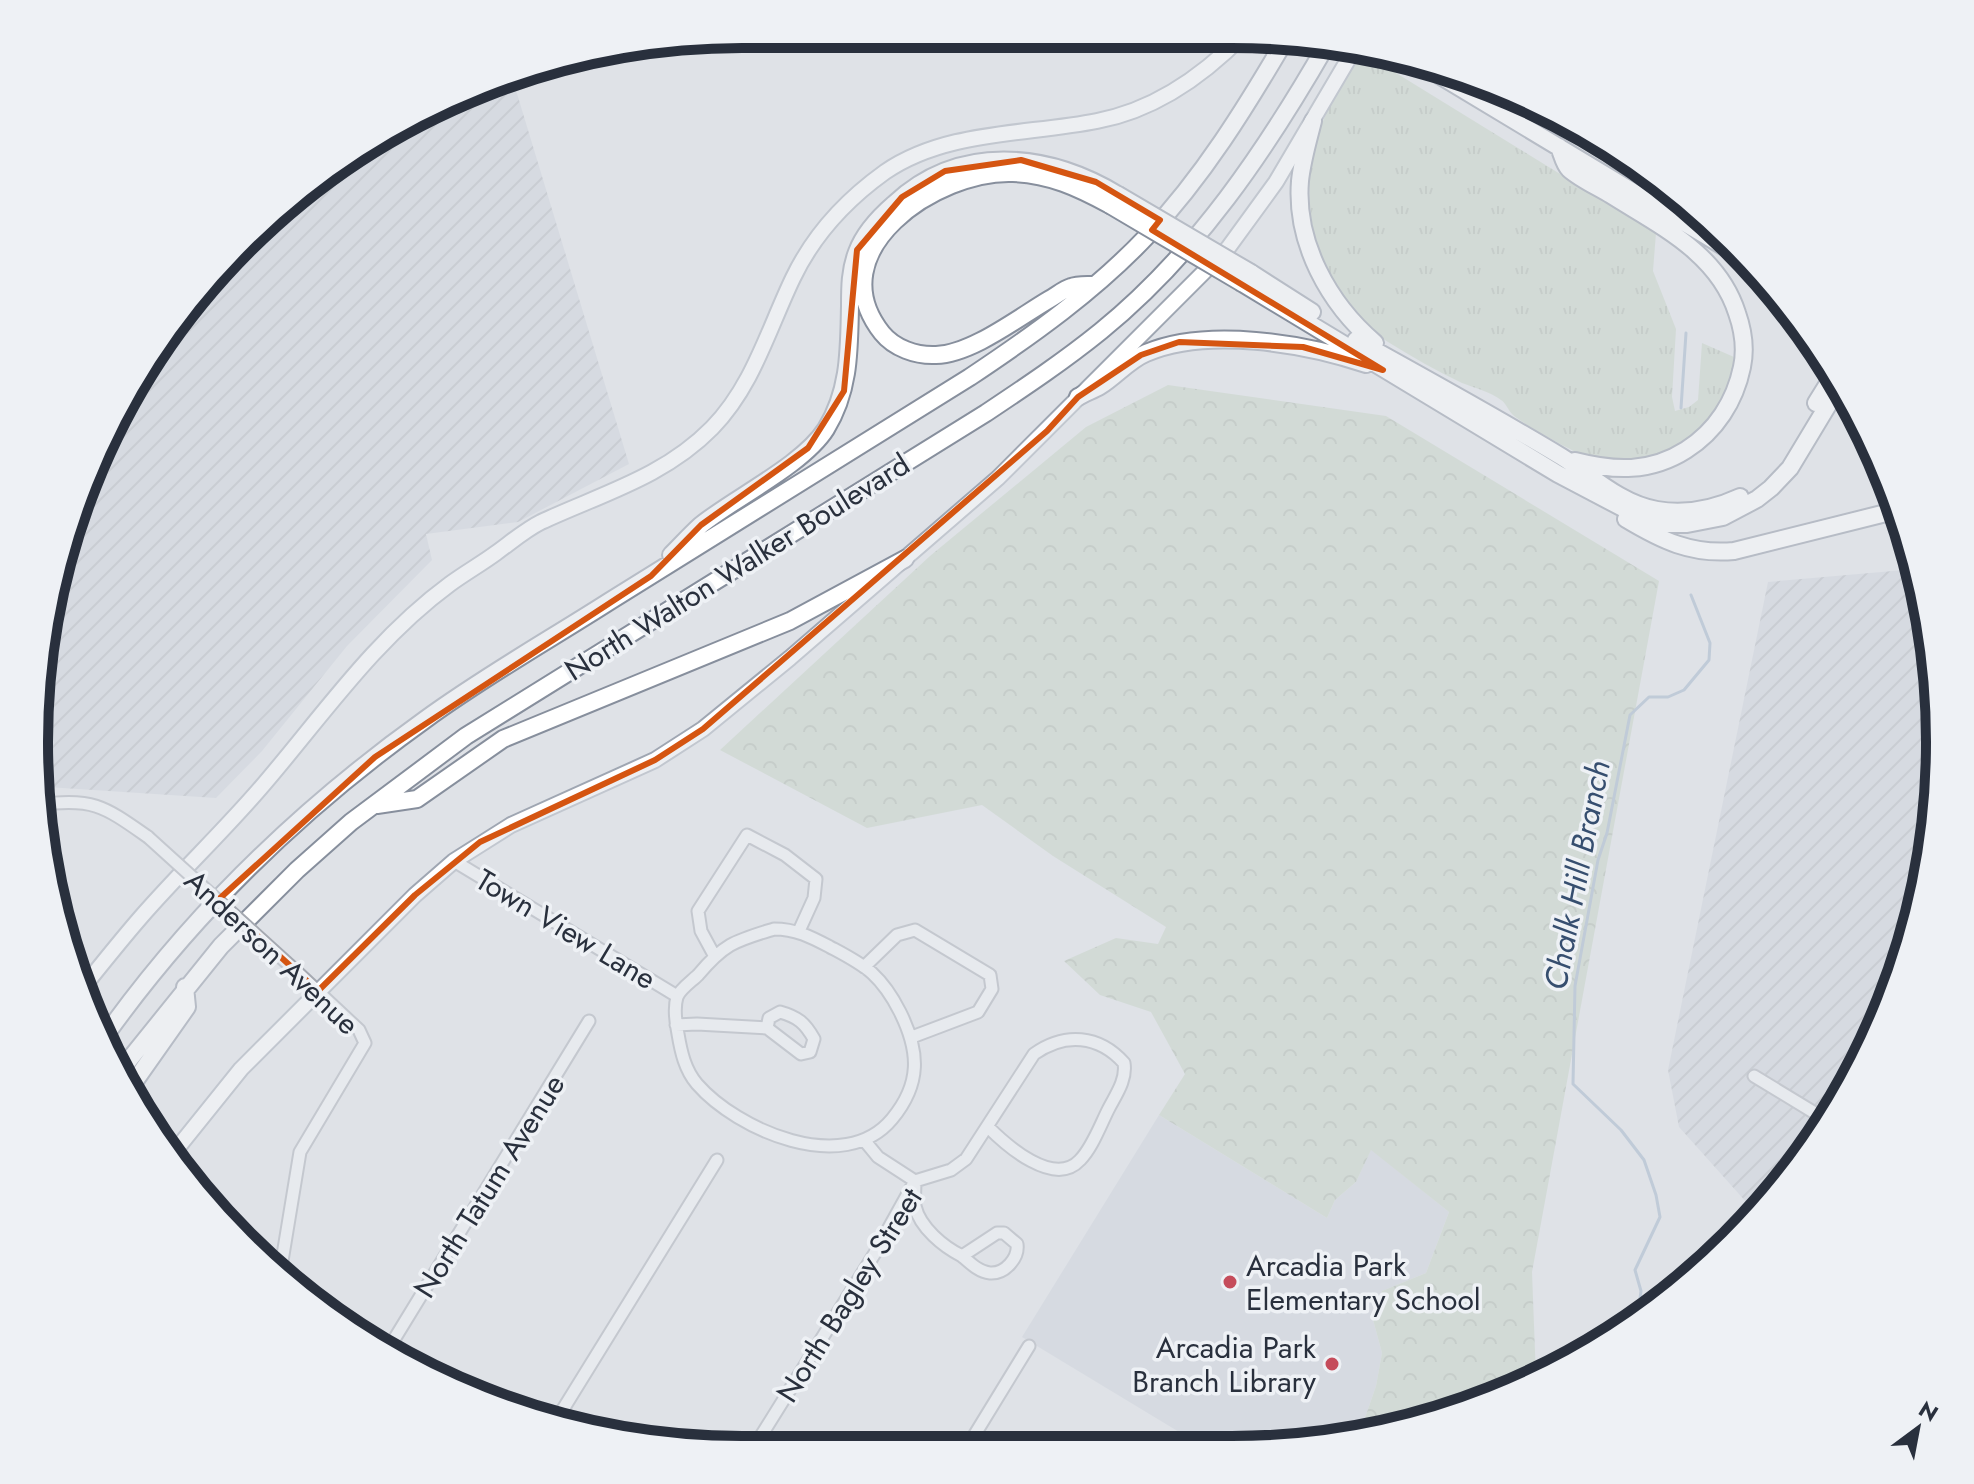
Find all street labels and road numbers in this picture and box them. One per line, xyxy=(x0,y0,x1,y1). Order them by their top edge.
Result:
street label: North Walton Walker Boulevard xyxy=(556,443,918,691)
street label: Town View Lane xyxy=(468,858,664,1000)
street label: Anderson Avenue xyxy=(175,860,369,1044)
street label: North Tatum Avenue xyxy=(403,1066,575,1306)
street label: North Bagley Street xyxy=(766,1179,933,1411)

